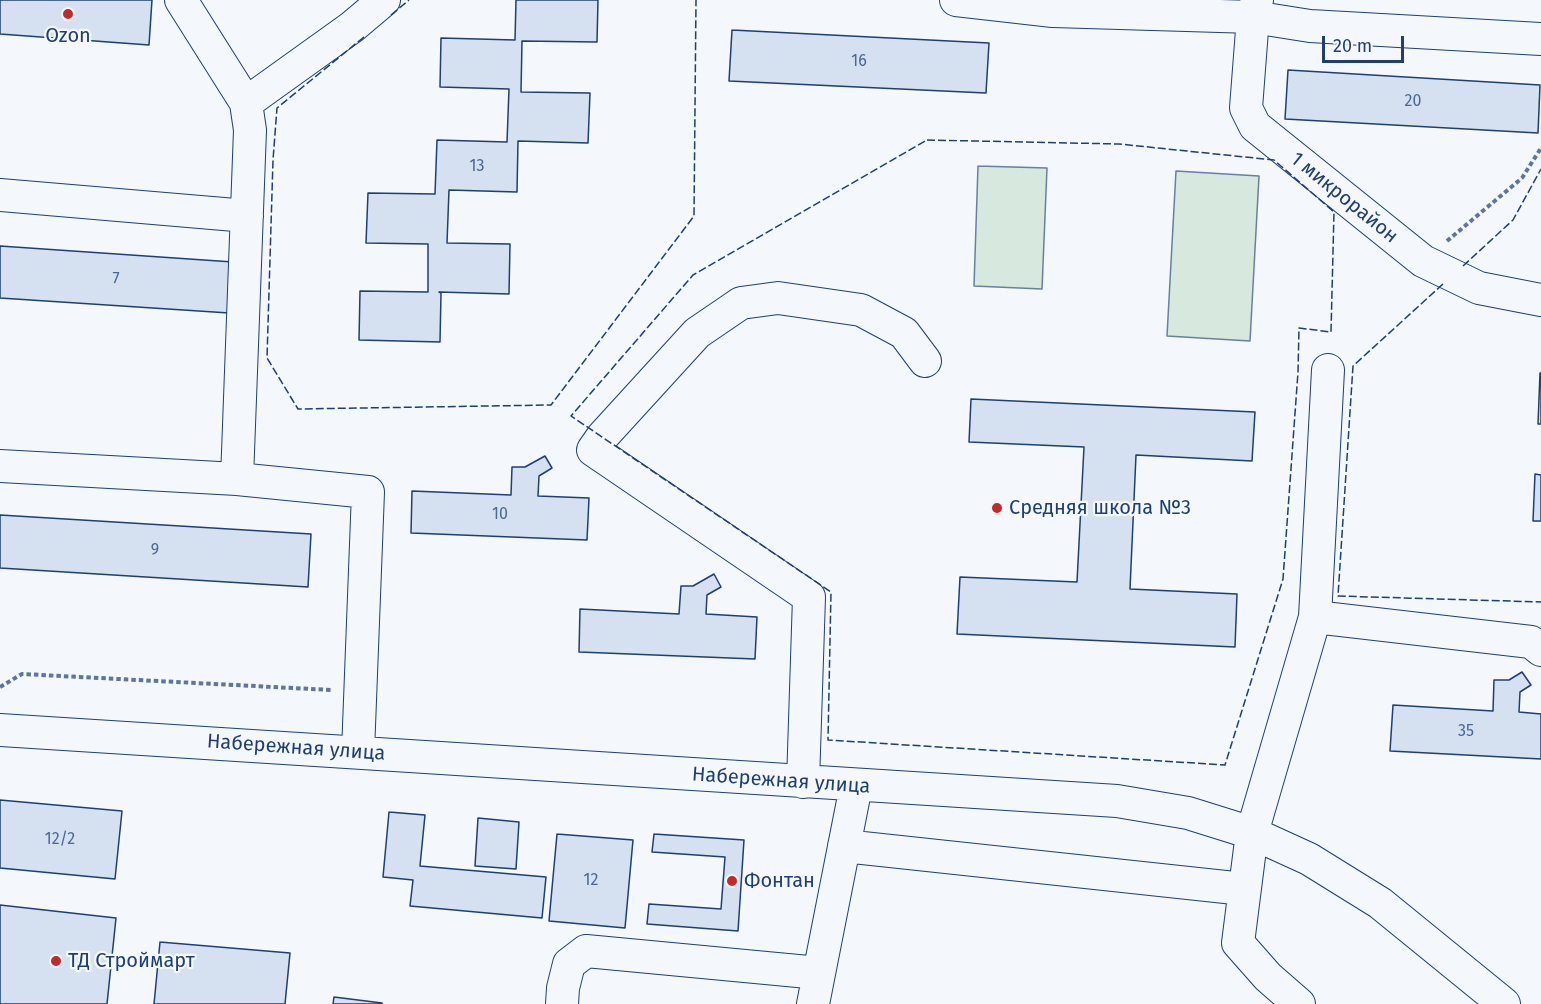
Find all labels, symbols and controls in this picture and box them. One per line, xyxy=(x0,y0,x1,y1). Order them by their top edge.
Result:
marker: Ozon xyxy=(61,7,75,21)
place label: Ozon xyxy=(45,24,91,48)
scale bar xyxy=(1325,24,1408,62)
text: 20 m xyxy=(1333,35,1372,57)
house number: 16 xyxy=(851,52,867,72)
house number: 20 xyxy=(1405,92,1421,112)
street label: 1 микрорайон xyxy=(1285,147,1403,249)
house number: 13 xyxy=(470,157,484,177)
house number: 7 xyxy=(112,270,120,290)
place label: Средняя школа №3 xyxy=(1009,496,1191,520)
marker: Средняя школа №3 xyxy=(990,501,1004,515)
house number: 10 xyxy=(492,505,508,525)
house number: 9 xyxy=(151,541,159,561)
house number: 35 xyxy=(1458,722,1474,742)
street label: Набережная улица xyxy=(206,730,386,766)
street label: Набережная улица xyxy=(691,763,871,799)
house number: 12/2 xyxy=(45,830,75,850)
place label: Фонтан xyxy=(744,869,815,893)
house number: 12 xyxy=(584,871,598,891)
marker: Фонтан xyxy=(725,874,739,888)
place label: ТД Строймарт xyxy=(68,949,195,973)
marker: ТД Строймарт xyxy=(49,954,63,968)

